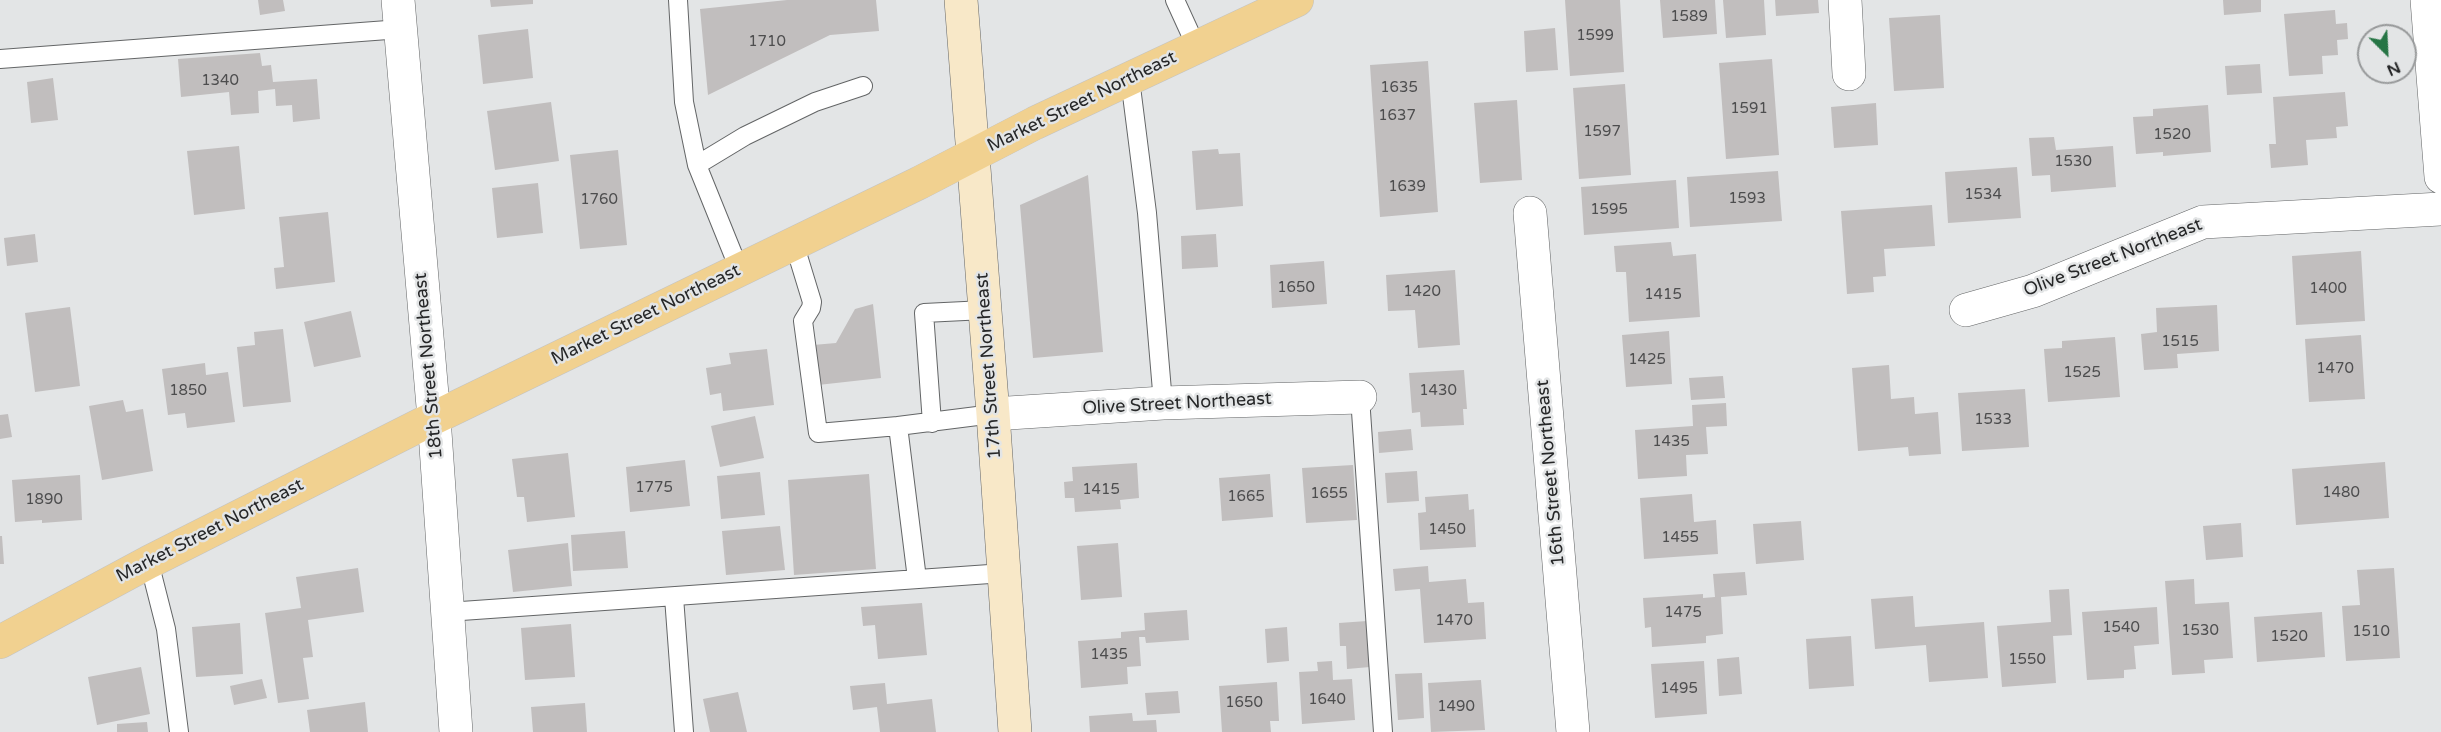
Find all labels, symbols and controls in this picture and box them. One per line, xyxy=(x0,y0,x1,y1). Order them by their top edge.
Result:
house number: 1589 xyxy=(1670,8,1708,26)
north arrow xyxy=(2357,24,2417,84)
house number: 1599 xyxy=(1576,27,1614,45)
house number: 1710 xyxy=(748,33,786,51)
street label: Market Street Northeast xyxy=(984,47,1180,157)
text: N xyxy=(2384,57,2403,80)
house number: 1340 xyxy=(201,72,239,90)
house number: 1635 xyxy=(1380,79,1418,97)
house number: 1591 xyxy=(1730,100,1768,118)
house number: 1637 xyxy=(1378,107,1416,125)
house number: 1597 xyxy=(1583,123,1621,141)
house number: 1520 xyxy=(2153,126,2191,144)
house number: 1530 xyxy=(2054,153,2092,171)
house number: 1639 xyxy=(1388,178,1426,196)
house number: 1534 xyxy=(1964,186,2002,204)
house number: 1593 xyxy=(1728,190,1766,208)
house number: 1760 xyxy=(580,191,618,209)
house number: 1595 xyxy=(1590,201,1628,219)
street label: Olive Street Northeast xyxy=(2021,214,2205,302)
street label: Market Street Northeast xyxy=(548,260,744,370)
street label: 18th Street Northeast xyxy=(410,272,448,460)
street label: 17th Street Northeast xyxy=(972,272,1006,460)
house number: 1650 xyxy=(1277,279,1315,297)
house number: 1400 xyxy=(2309,280,2347,298)
house number: 1420 xyxy=(1403,283,1441,301)
house number: 1415 xyxy=(1644,286,1682,304)
house number: 1515 xyxy=(2161,333,2199,351)
house number: 1425 xyxy=(1628,351,1666,369)
house number: 1470 xyxy=(2316,360,2354,378)
house number: 1525 xyxy=(2063,364,2101,382)
street label: 16th Street Northeast xyxy=(1532,379,1570,567)
house number: 1850 xyxy=(169,382,207,400)
house number: 1430 xyxy=(1419,382,1457,400)
street label: Olive Street Northeast xyxy=(1082,388,1272,420)
house number: 1533 xyxy=(1974,411,2012,429)
house number: 1435 xyxy=(1652,433,1690,451)
street label: Market Street Northeast xyxy=(113,474,307,588)
house number: 1775 xyxy=(635,479,673,497)
house number: 1415 xyxy=(1082,481,1120,499)
house number: 1480 xyxy=(2322,484,2360,502)
house number: 1655 xyxy=(1310,485,1348,503)
house number: 1665 xyxy=(1227,488,1265,506)
house number: 1890 xyxy=(25,491,63,509)
house number: 1450 xyxy=(1428,521,1466,539)
house number: 1455 xyxy=(1661,529,1699,547)
house number: 1475 xyxy=(1664,604,1702,622)
house number: 1470 xyxy=(1435,612,1473,630)
house number: 1540 xyxy=(2102,619,2140,637)
house number: 1530 xyxy=(2181,622,2219,640)
house number: 1510 xyxy=(2352,623,2390,641)
house number: 1520 xyxy=(2270,628,2308,646)
house number: 1435 xyxy=(1090,646,1128,664)
house number: 1550 xyxy=(2008,651,2046,669)
house number: 1495 xyxy=(1660,680,1698,698)
house number: 1640 xyxy=(1308,691,1346,709)
house number: 1650 xyxy=(1225,694,1263,712)
house number: 1490 xyxy=(1437,698,1475,716)

